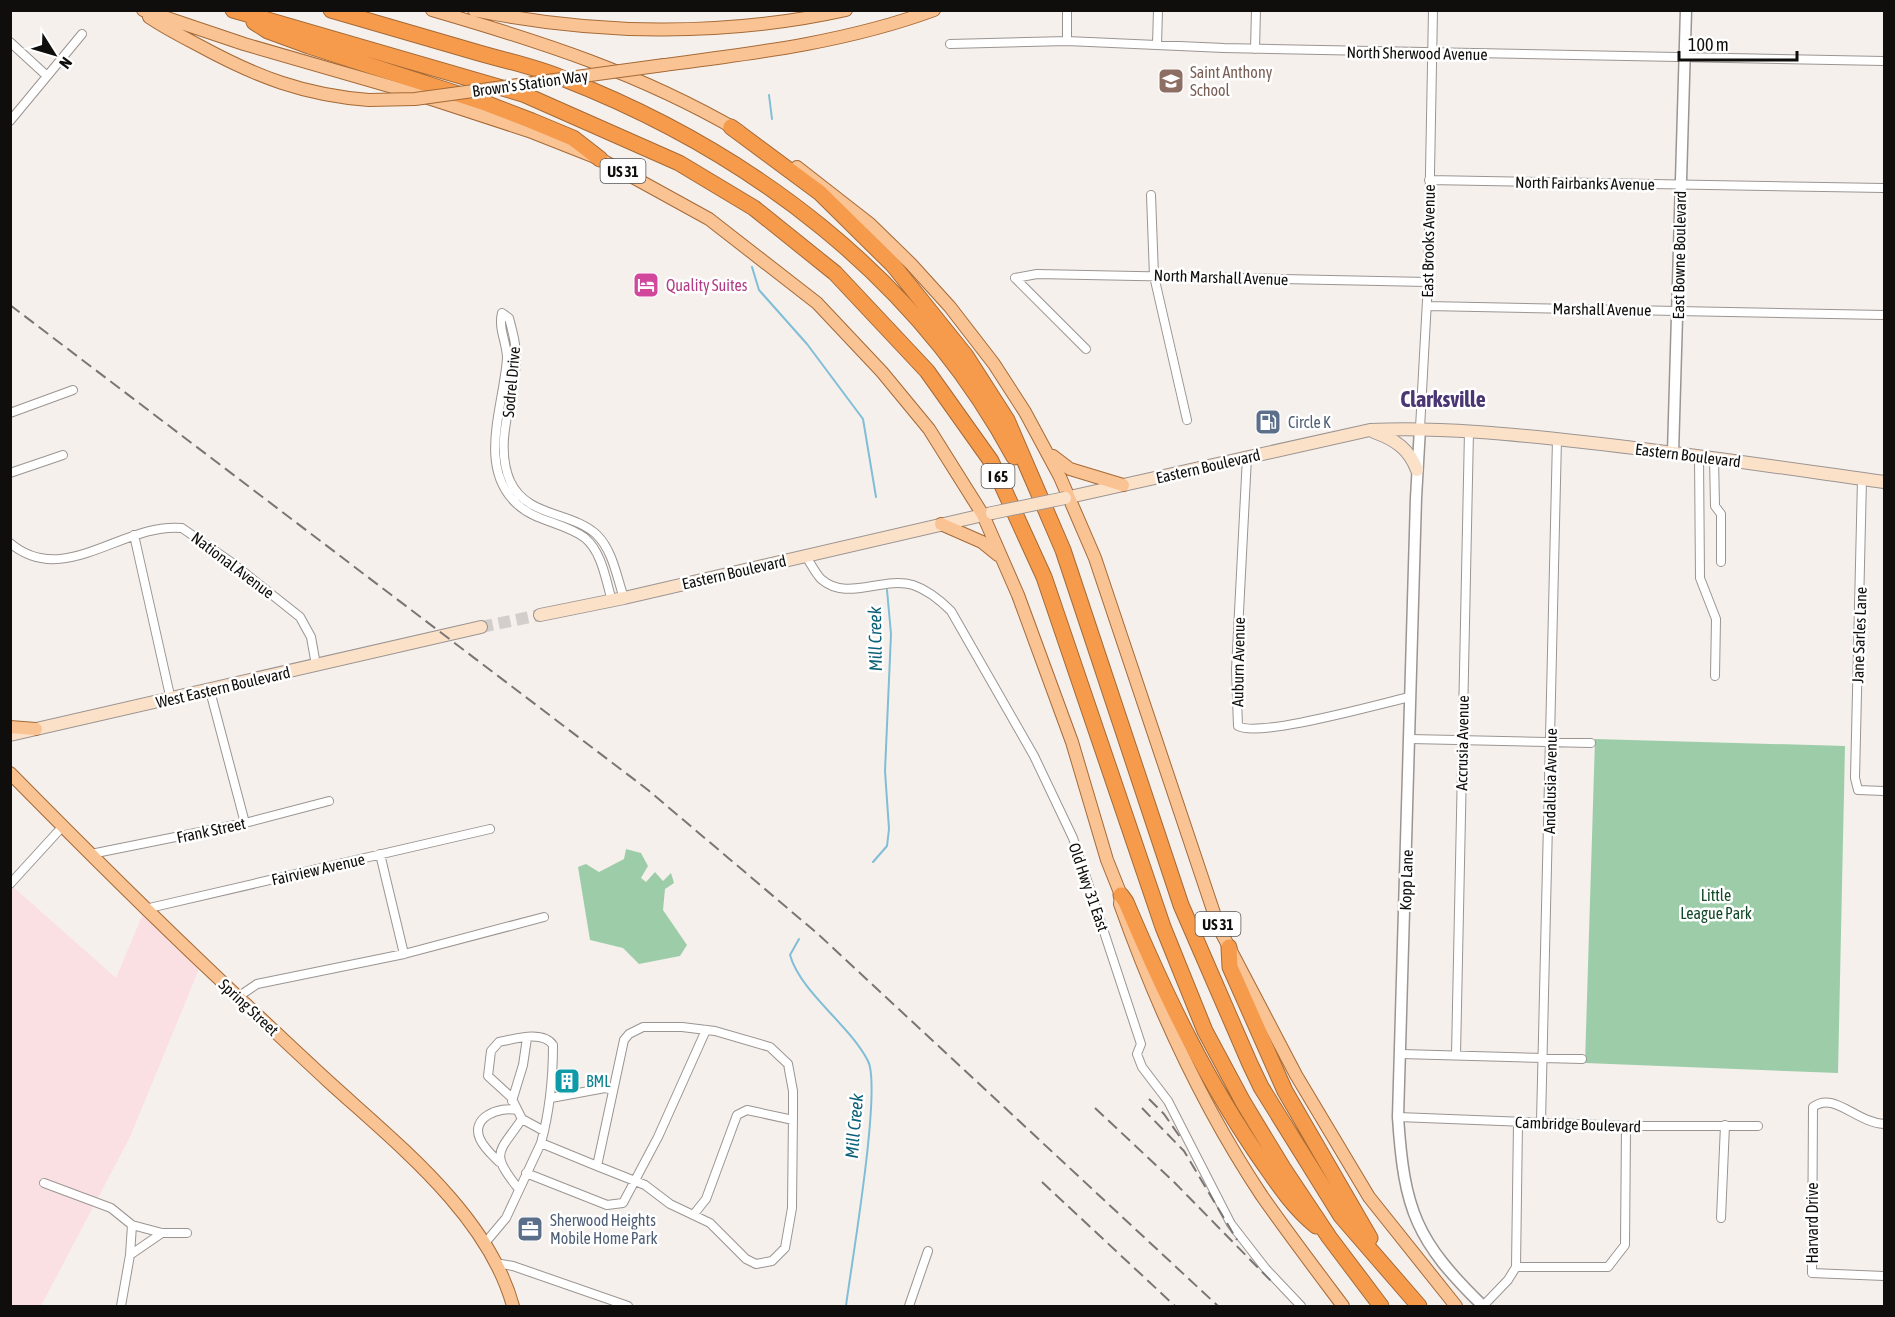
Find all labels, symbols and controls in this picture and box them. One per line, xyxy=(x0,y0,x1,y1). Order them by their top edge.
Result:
north arrow xyxy=(24,24,84,84)
scale bar xyxy=(1679,24,1798,62)
text: 100 m xyxy=(1688,34,1729,55)
street label: North Sherwood Avenue xyxy=(1346,43,1488,63)
text: N xyxy=(56,54,76,72)
place label: Saint Anthony School xyxy=(1190,63,1273,99)
street label: Brown's Station Way xyxy=(471,66,590,101)
school or university icon: Saint Anthony School xyxy=(1156,66,1186,96)
road number: US 31 xyxy=(600,159,646,183)
street label: North Fairbanks Avenue xyxy=(1515,173,1655,193)
street label: East Brooks Avenue xyxy=(1418,184,1438,298)
street label: East Bowne Boulevard xyxy=(1669,191,1689,319)
street label: North Marshall Avenue xyxy=(1153,266,1289,288)
hotel icon: Quality Suites xyxy=(631,270,661,300)
place label: Quality Suites xyxy=(666,276,748,295)
street label: Marshall Avenue xyxy=(1552,299,1652,319)
street label: Sodrel Drive xyxy=(499,346,523,418)
district label: Clarksville xyxy=(1400,386,1486,412)
fuel station icon: Circle K xyxy=(1253,407,1283,437)
place label: Circle K xyxy=(1288,413,1331,431)
street label: Eastern Boulevard xyxy=(1634,440,1742,470)
street label: Eastern Boulevard xyxy=(1154,445,1262,487)
road number: I 65 xyxy=(982,464,1014,488)
street label: National Avenue xyxy=(188,528,278,602)
street label: Eastern Boulevard xyxy=(680,551,788,593)
street label: Jane Sarles Lane xyxy=(1848,586,1870,684)
water label: Mill Creek xyxy=(864,605,886,672)
street label: Auburn Avenue xyxy=(1228,617,1248,707)
street label: West Eastern Boulevard xyxy=(154,663,292,711)
street label: Accrusia Avenue xyxy=(1452,695,1472,791)
street label: Andalusia Avenue xyxy=(1540,728,1560,834)
street label: Frank Street xyxy=(175,814,248,846)
street label: Old Hwy 31 East xyxy=(1064,840,1113,934)
street label: Kopp Lane xyxy=(1396,849,1417,911)
street label: Fairview Avenue xyxy=(270,850,366,888)
park label: Little League Park xyxy=(1680,886,1752,923)
road number: US 31 xyxy=(1196,912,1240,936)
street label: Spring Street xyxy=(215,975,283,1040)
building icon: BML xyxy=(552,1066,582,1096)
place label: BML xyxy=(586,1072,611,1090)
water label: Mill Creek xyxy=(841,1092,867,1159)
street label: Cambridge Boulevard xyxy=(1515,1113,1641,1136)
street label: Harvard Drive xyxy=(1803,1183,1821,1263)
place label: Sherwood Heights Mobile Home Park xyxy=(550,1211,658,1247)
office icon: Sherwood Heights Mobile Home Park xyxy=(515,1214,545,1244)

